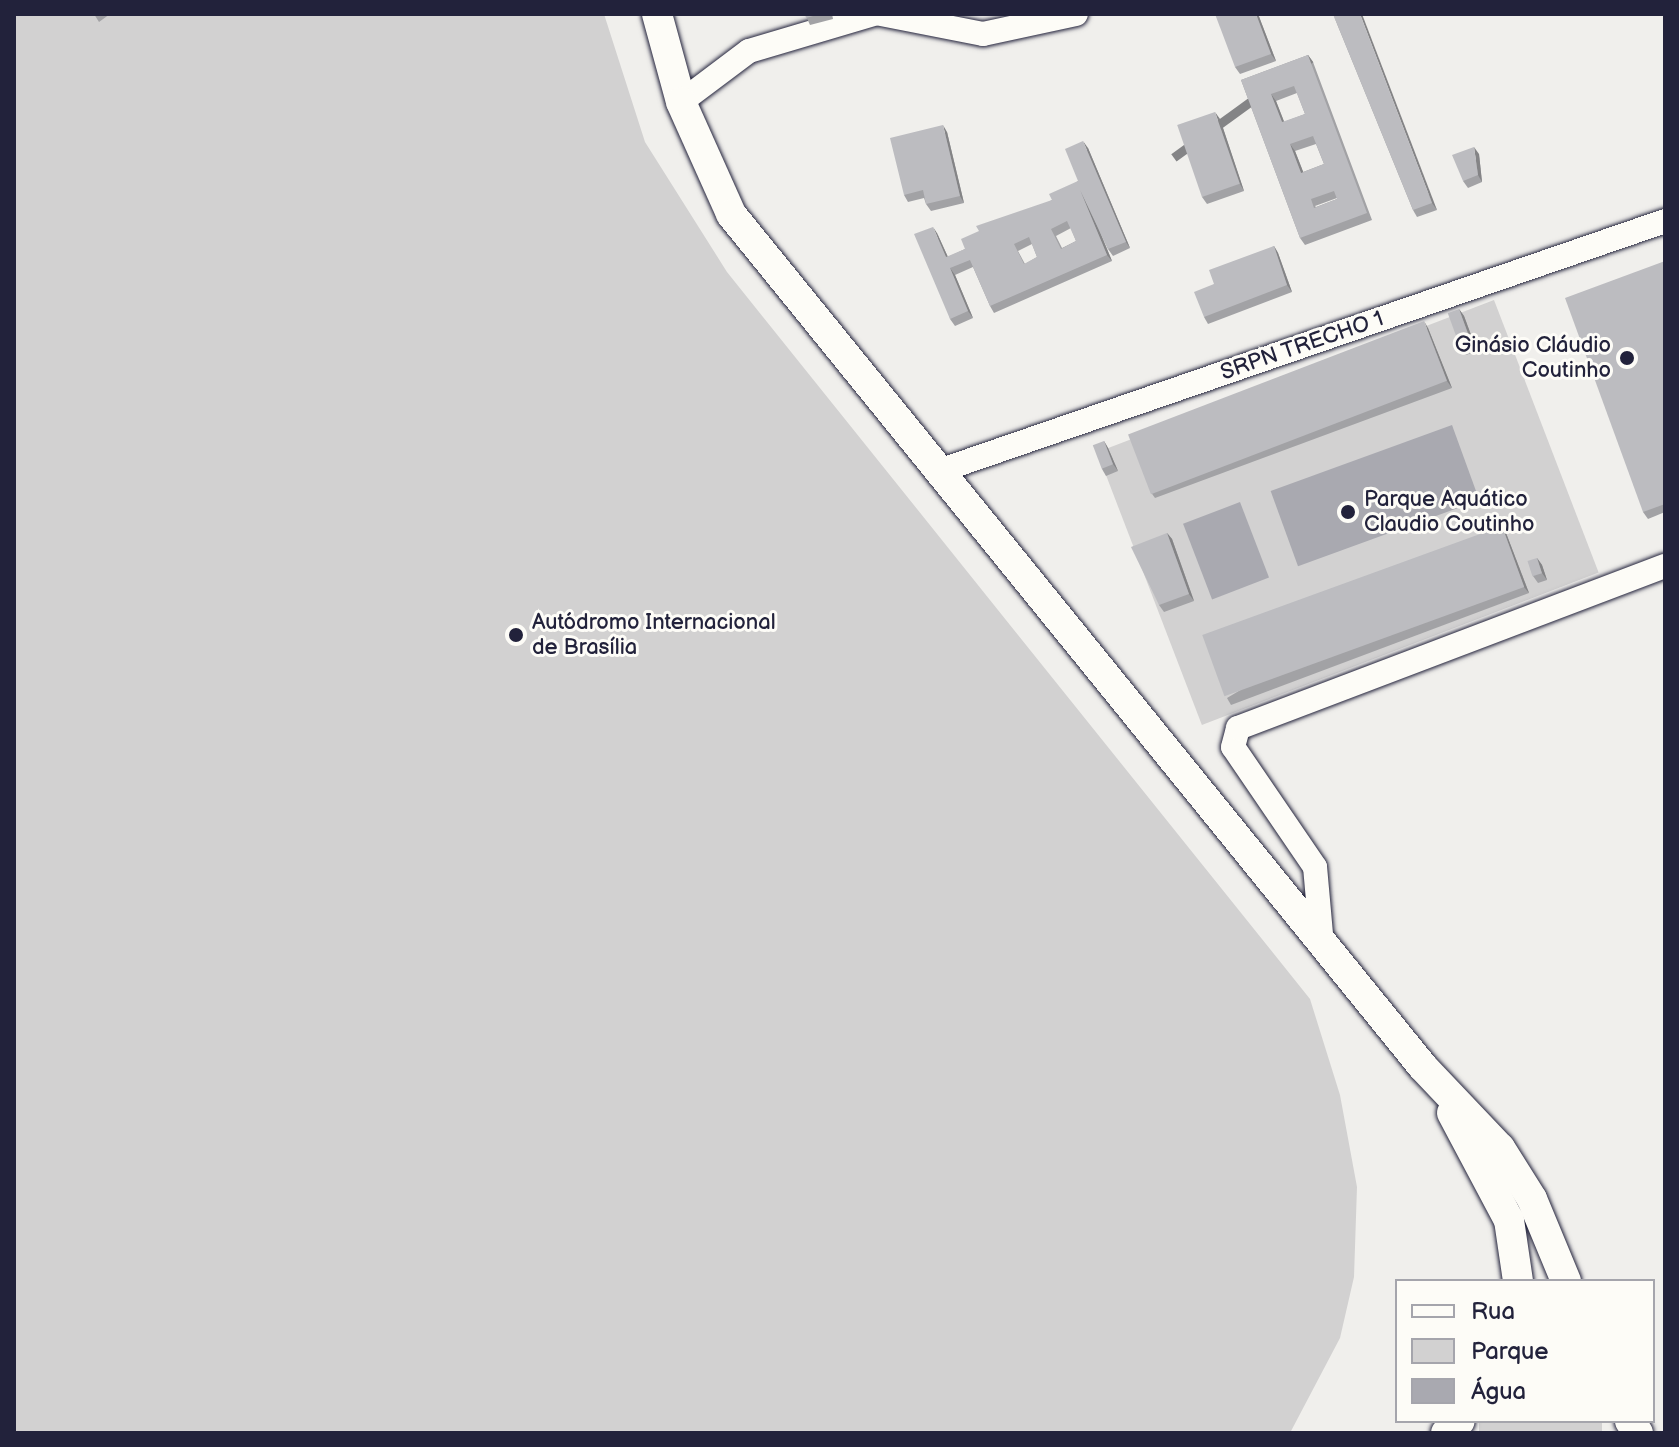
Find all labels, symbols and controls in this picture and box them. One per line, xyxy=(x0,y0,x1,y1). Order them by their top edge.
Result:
street label: SRPN TRECHO 1 xyxy=(1217,306,1387,386)
place label: Ginásio Cláudio Coutinho xyxy=(1455,332,1611,384)
marker: Ginásio Cláudio Coutinho xyxy=(1618,349,1636,367)
place label: Parque Aquático Claudio Coutinho xyxy=(1364,486,1534,538)
marker: Parque Aquático Claudio Coutinho xyxy=(1339,503,1357,521)
place label: Autódromo Internacional de Brasília xyxy=(532,609,776,660)
marker: Autódromo Internacional de Brasília xyxy=(507,626,525,644)
legend xyxy=(1395,1279,1655,1423)
text: Rua xyxy=(1471,1297,1515,1326)
text: Parque xyxy=(1471,1337,1549,1366)
text: Água xyxy=(1471,1377,1526,1406)

